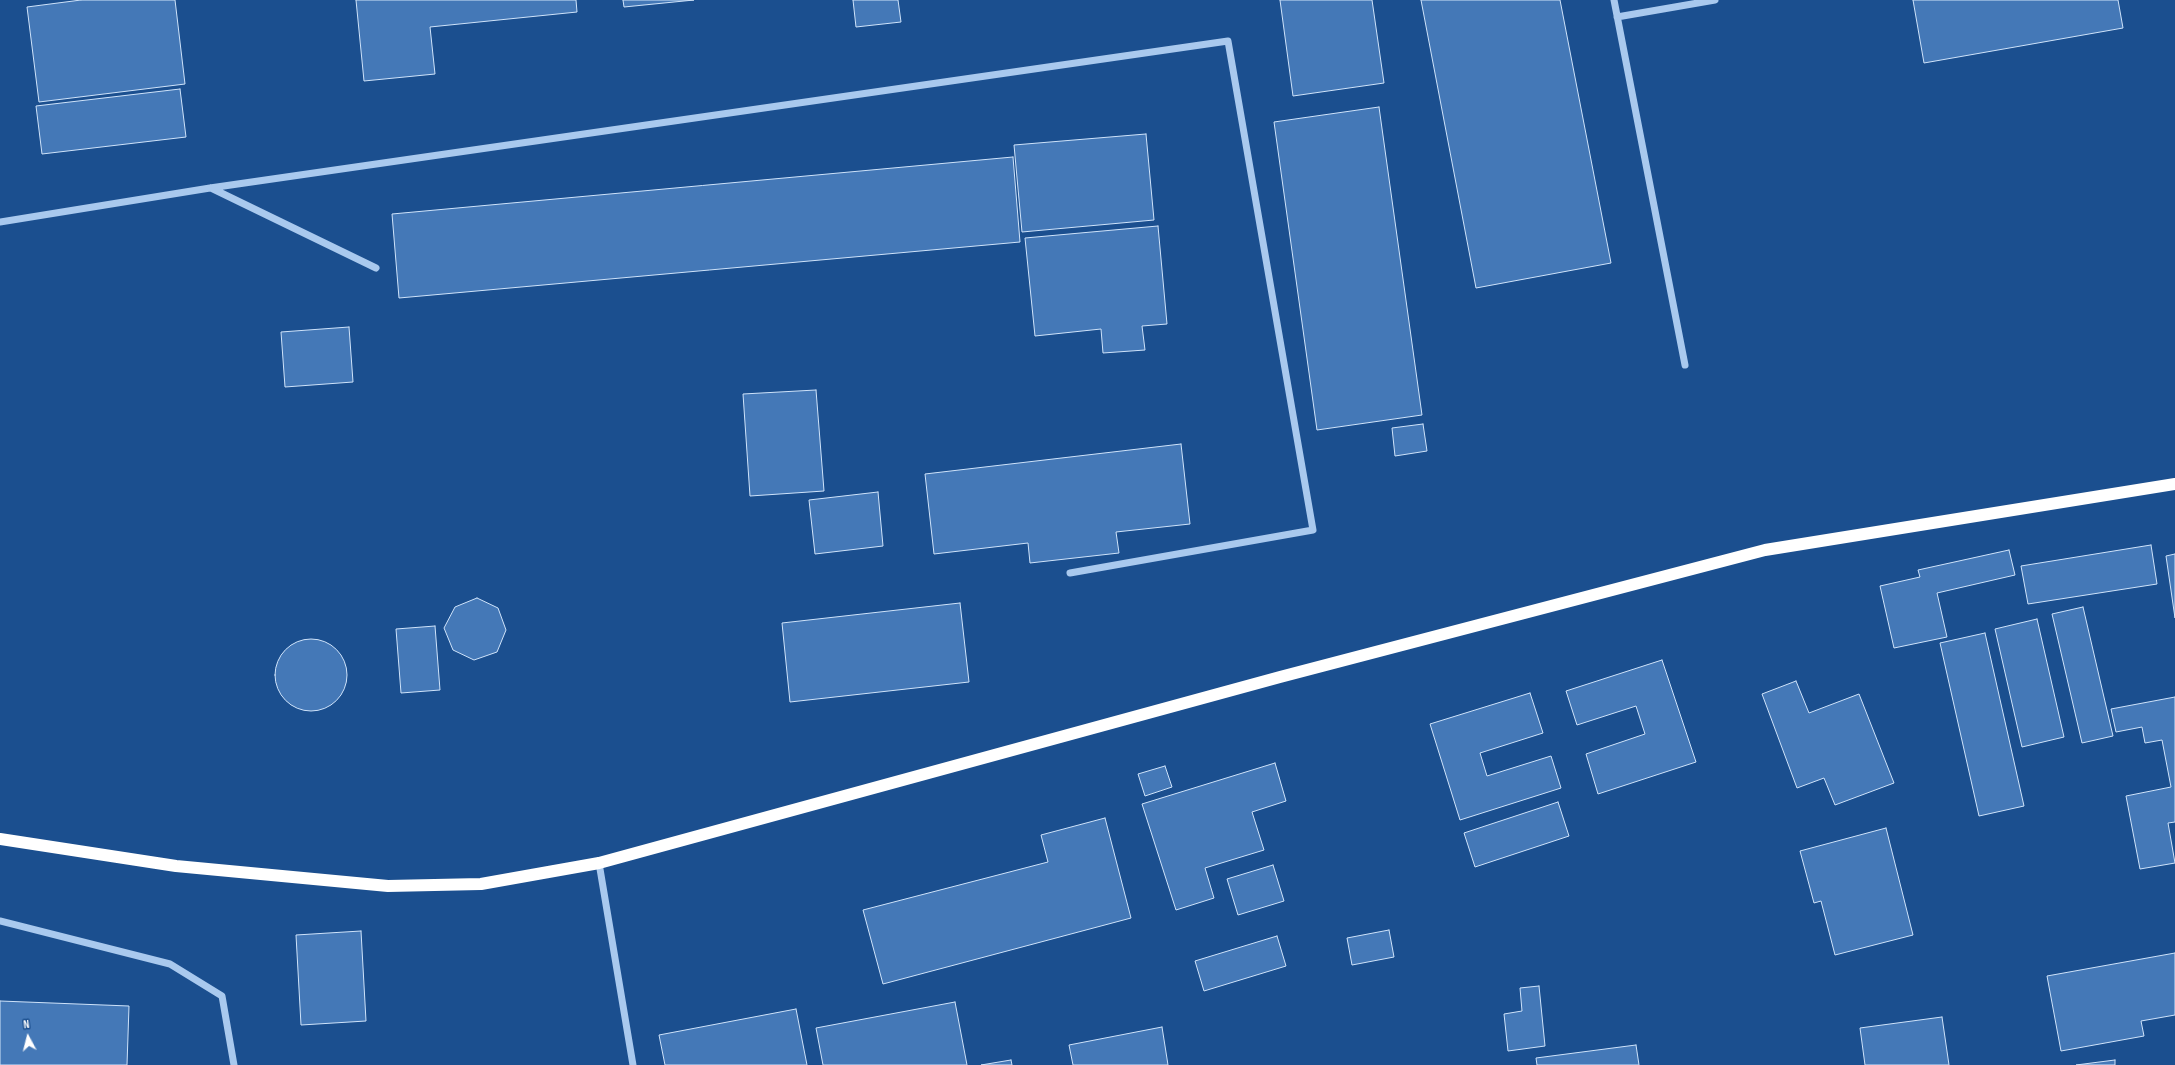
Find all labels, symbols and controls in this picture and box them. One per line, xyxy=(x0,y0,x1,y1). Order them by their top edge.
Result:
north arrow xyxy=(8,1017,48,1057)
text: N xyxy=(23,1018,30,1031)

